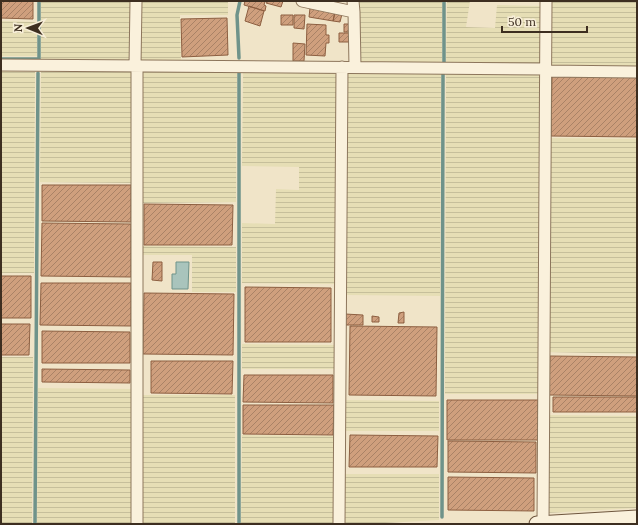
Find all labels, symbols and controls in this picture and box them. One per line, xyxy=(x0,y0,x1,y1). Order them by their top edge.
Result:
north arrow xyxy=(8,8,48,48)
scale bar xyxy=(502,8,587,34)
text: 50 m xyxy=(508,14,536,29)
text: N xyxy=(11,23,25,32)

